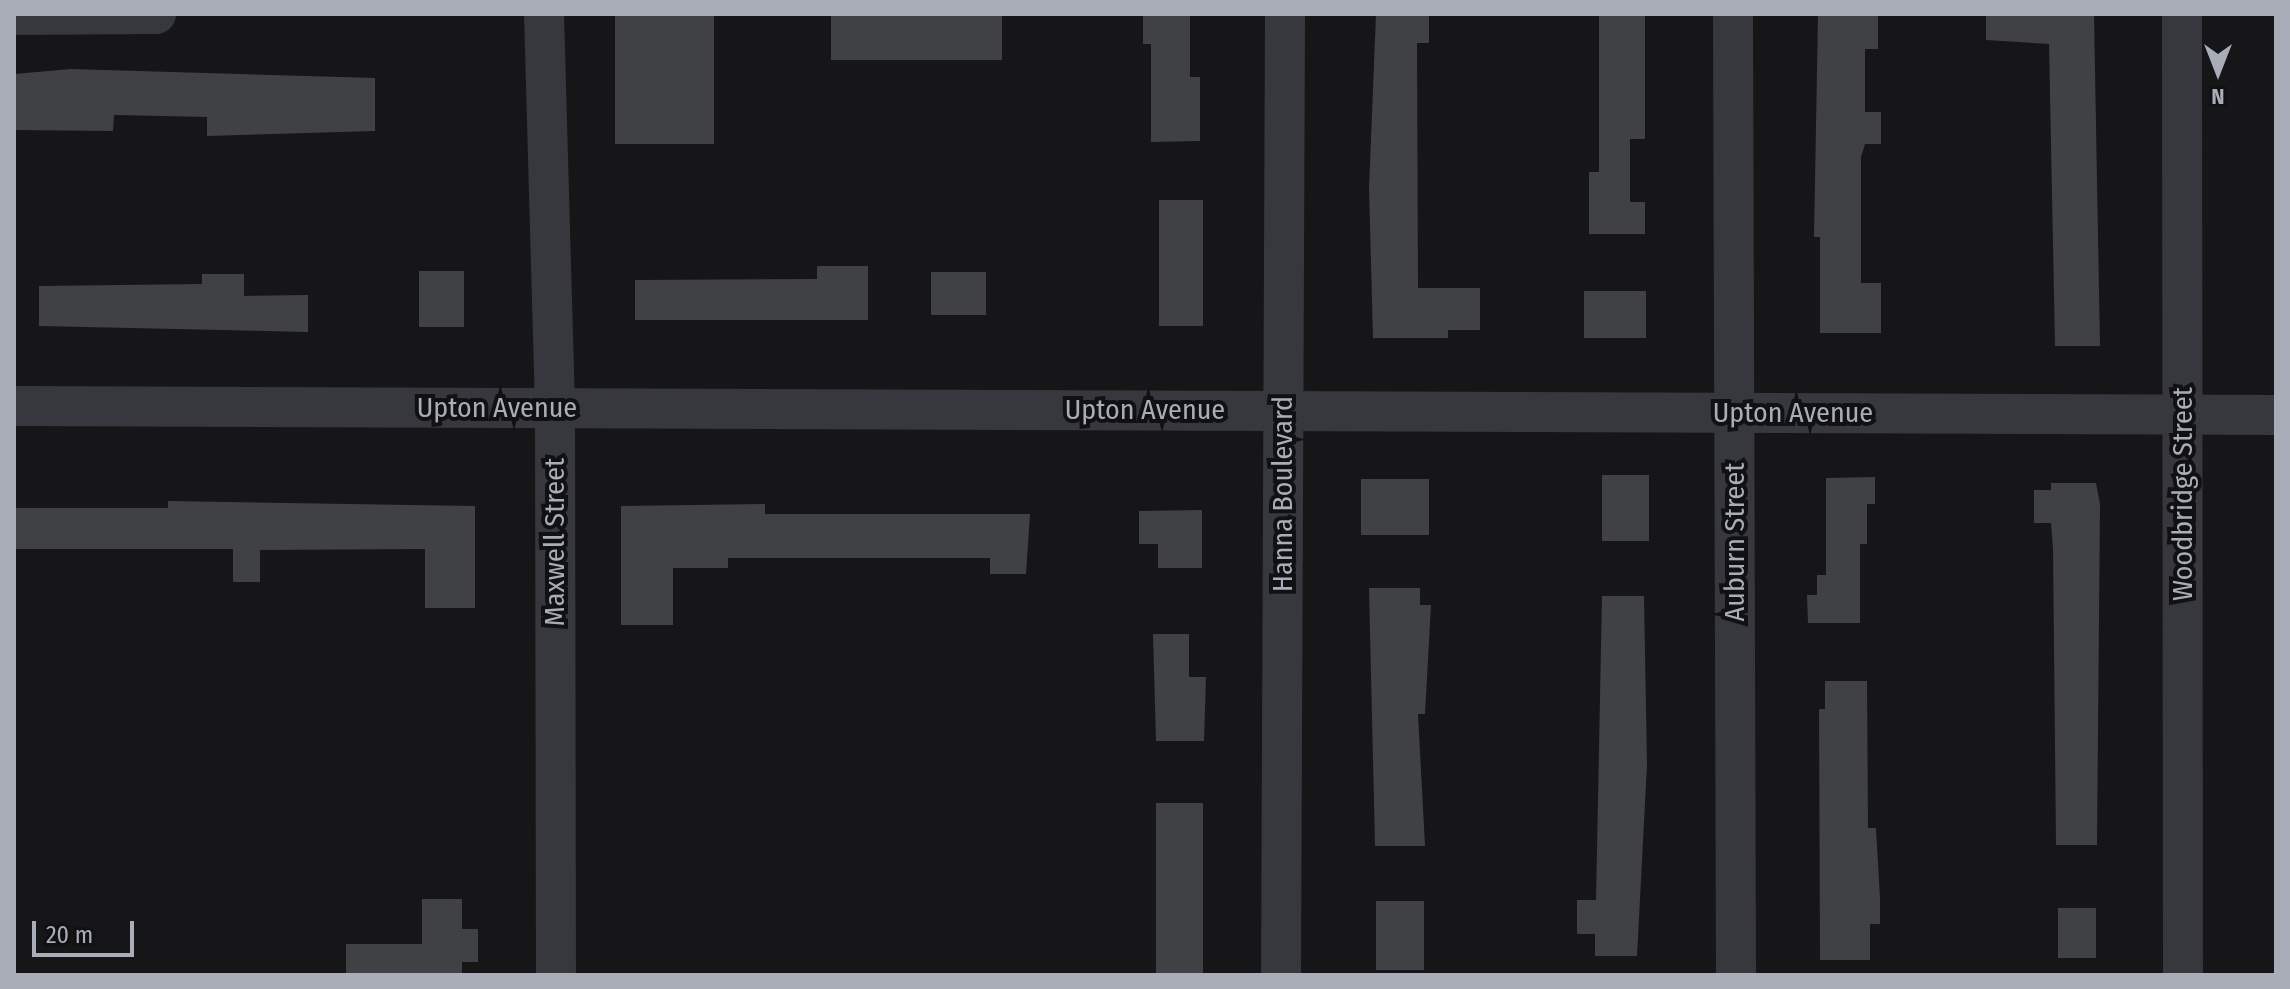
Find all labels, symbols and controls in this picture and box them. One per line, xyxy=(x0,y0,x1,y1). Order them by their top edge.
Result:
north arrow xyxy=(2178,32,2258,112)
text: N xyxy=(2211,83,2225,110)
street label: Woodbridge Street xyxy=(2166,387,2200,601)
street label: Upton Avenue xyxy=(417,391,577,425)
street label: Upton Avenue xyxy=(1065,393,1225,427)
street label: Hanna Boulevard xyxy=(1266,396,1300,592)
street label: Upton Avenue xyxy=(1713,396,1873,430)
street label: Maxwell Street xyxy=(538,458,572,626)
street label: Auburn Street xyxy=(1718,463,1752,621)
scale bar xyxy=(36,905,138,955)
text: 20 m xyxy=(46,921,93,949)

